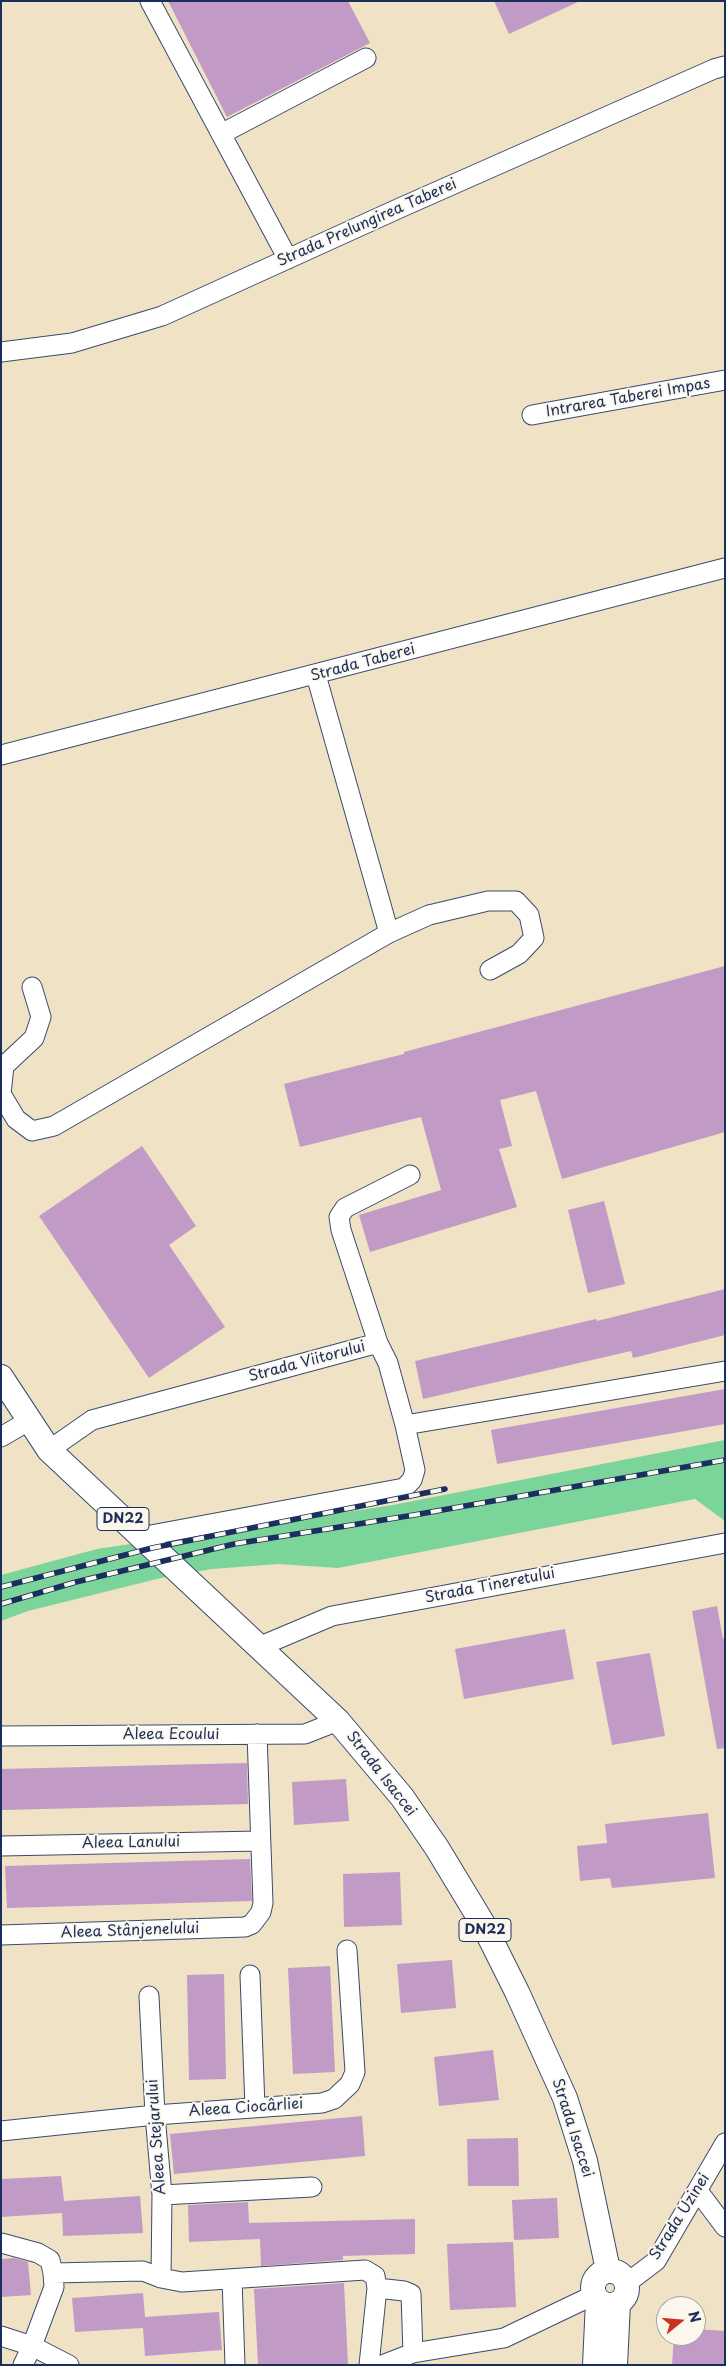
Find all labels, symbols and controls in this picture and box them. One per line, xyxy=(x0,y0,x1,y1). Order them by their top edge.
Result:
street label: Strada Prelungirea Taberei xyxy=(274,175,460,271)
street label: Intrarea Taberei Impas xyxy=(545,375,711,421)
street label: Strada Taberei xyxy=(309,640,417,686)
street label: Strada Viitorului xyxy=(247,1338,367,1386)
road number: DN22 xyxy=(97,1508,149,1530)
street label: Strada Tineretului xyxy=(423,1565,557,1607)
street label: Aleea Ecoului xyxy=(123,1726,219,1744)
street label: Strada Isaccei xyxy=(342,1728,420,1820)
street label: Aleea Lanului xyxy=(82,1833,180,1853)
road number: DN22 xyxy=(459,1918,511,1942)
street label: Aleea Stânjenelului xyxy=(60,1920,200,1942)
street label: Strada Isaccei xyxy=(548,2076,596,2180)
street label: Aleea Stejarului xyxy=(144,2079,170,2195)
street label: Aleea Ciocârliei xyxy=(188,2095,304,2121)
street label: Strada Uzinei xyxy=(646,2170,714,2264)
north arrow xyxy=(656,2296,706,2346)
text: N xyxy=(683,2308,707,2325)

